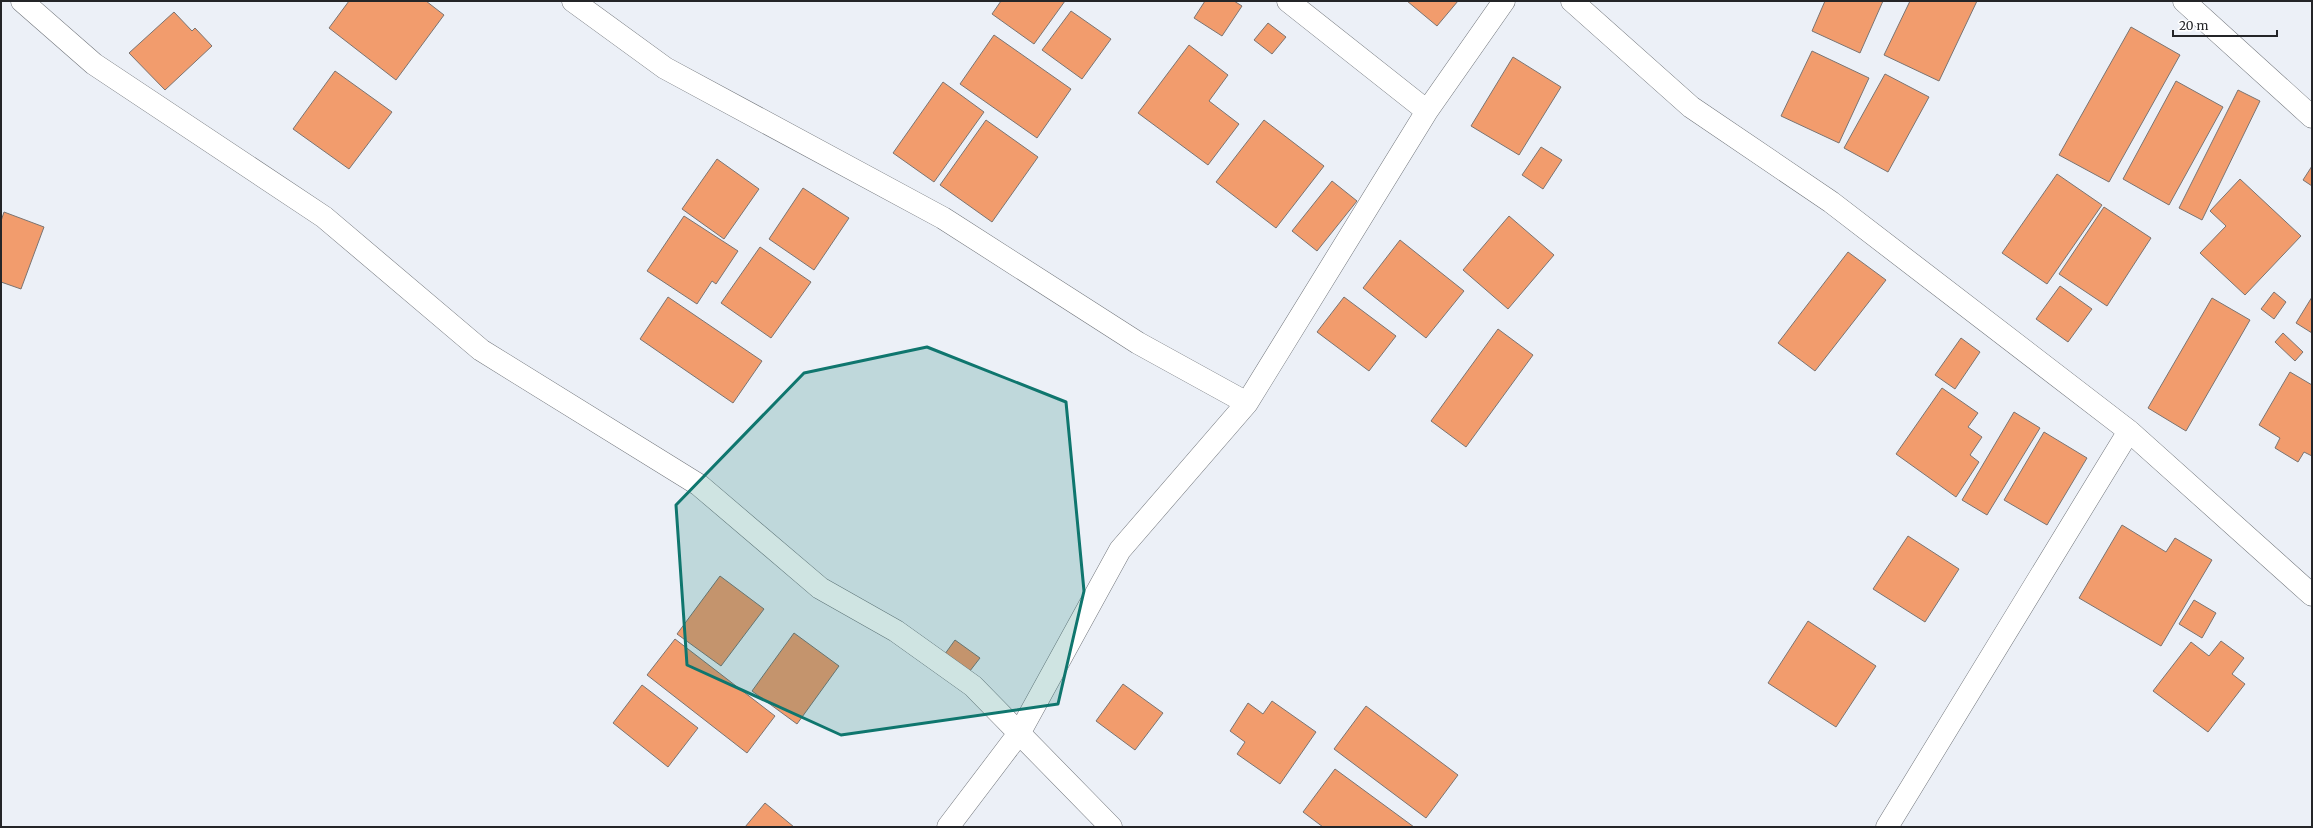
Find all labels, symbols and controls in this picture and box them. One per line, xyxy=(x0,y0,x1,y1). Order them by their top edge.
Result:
scale bar xyxy=(2173,12,2277,38)
text: 20 m xyxy=(2179,18,2208,33)

